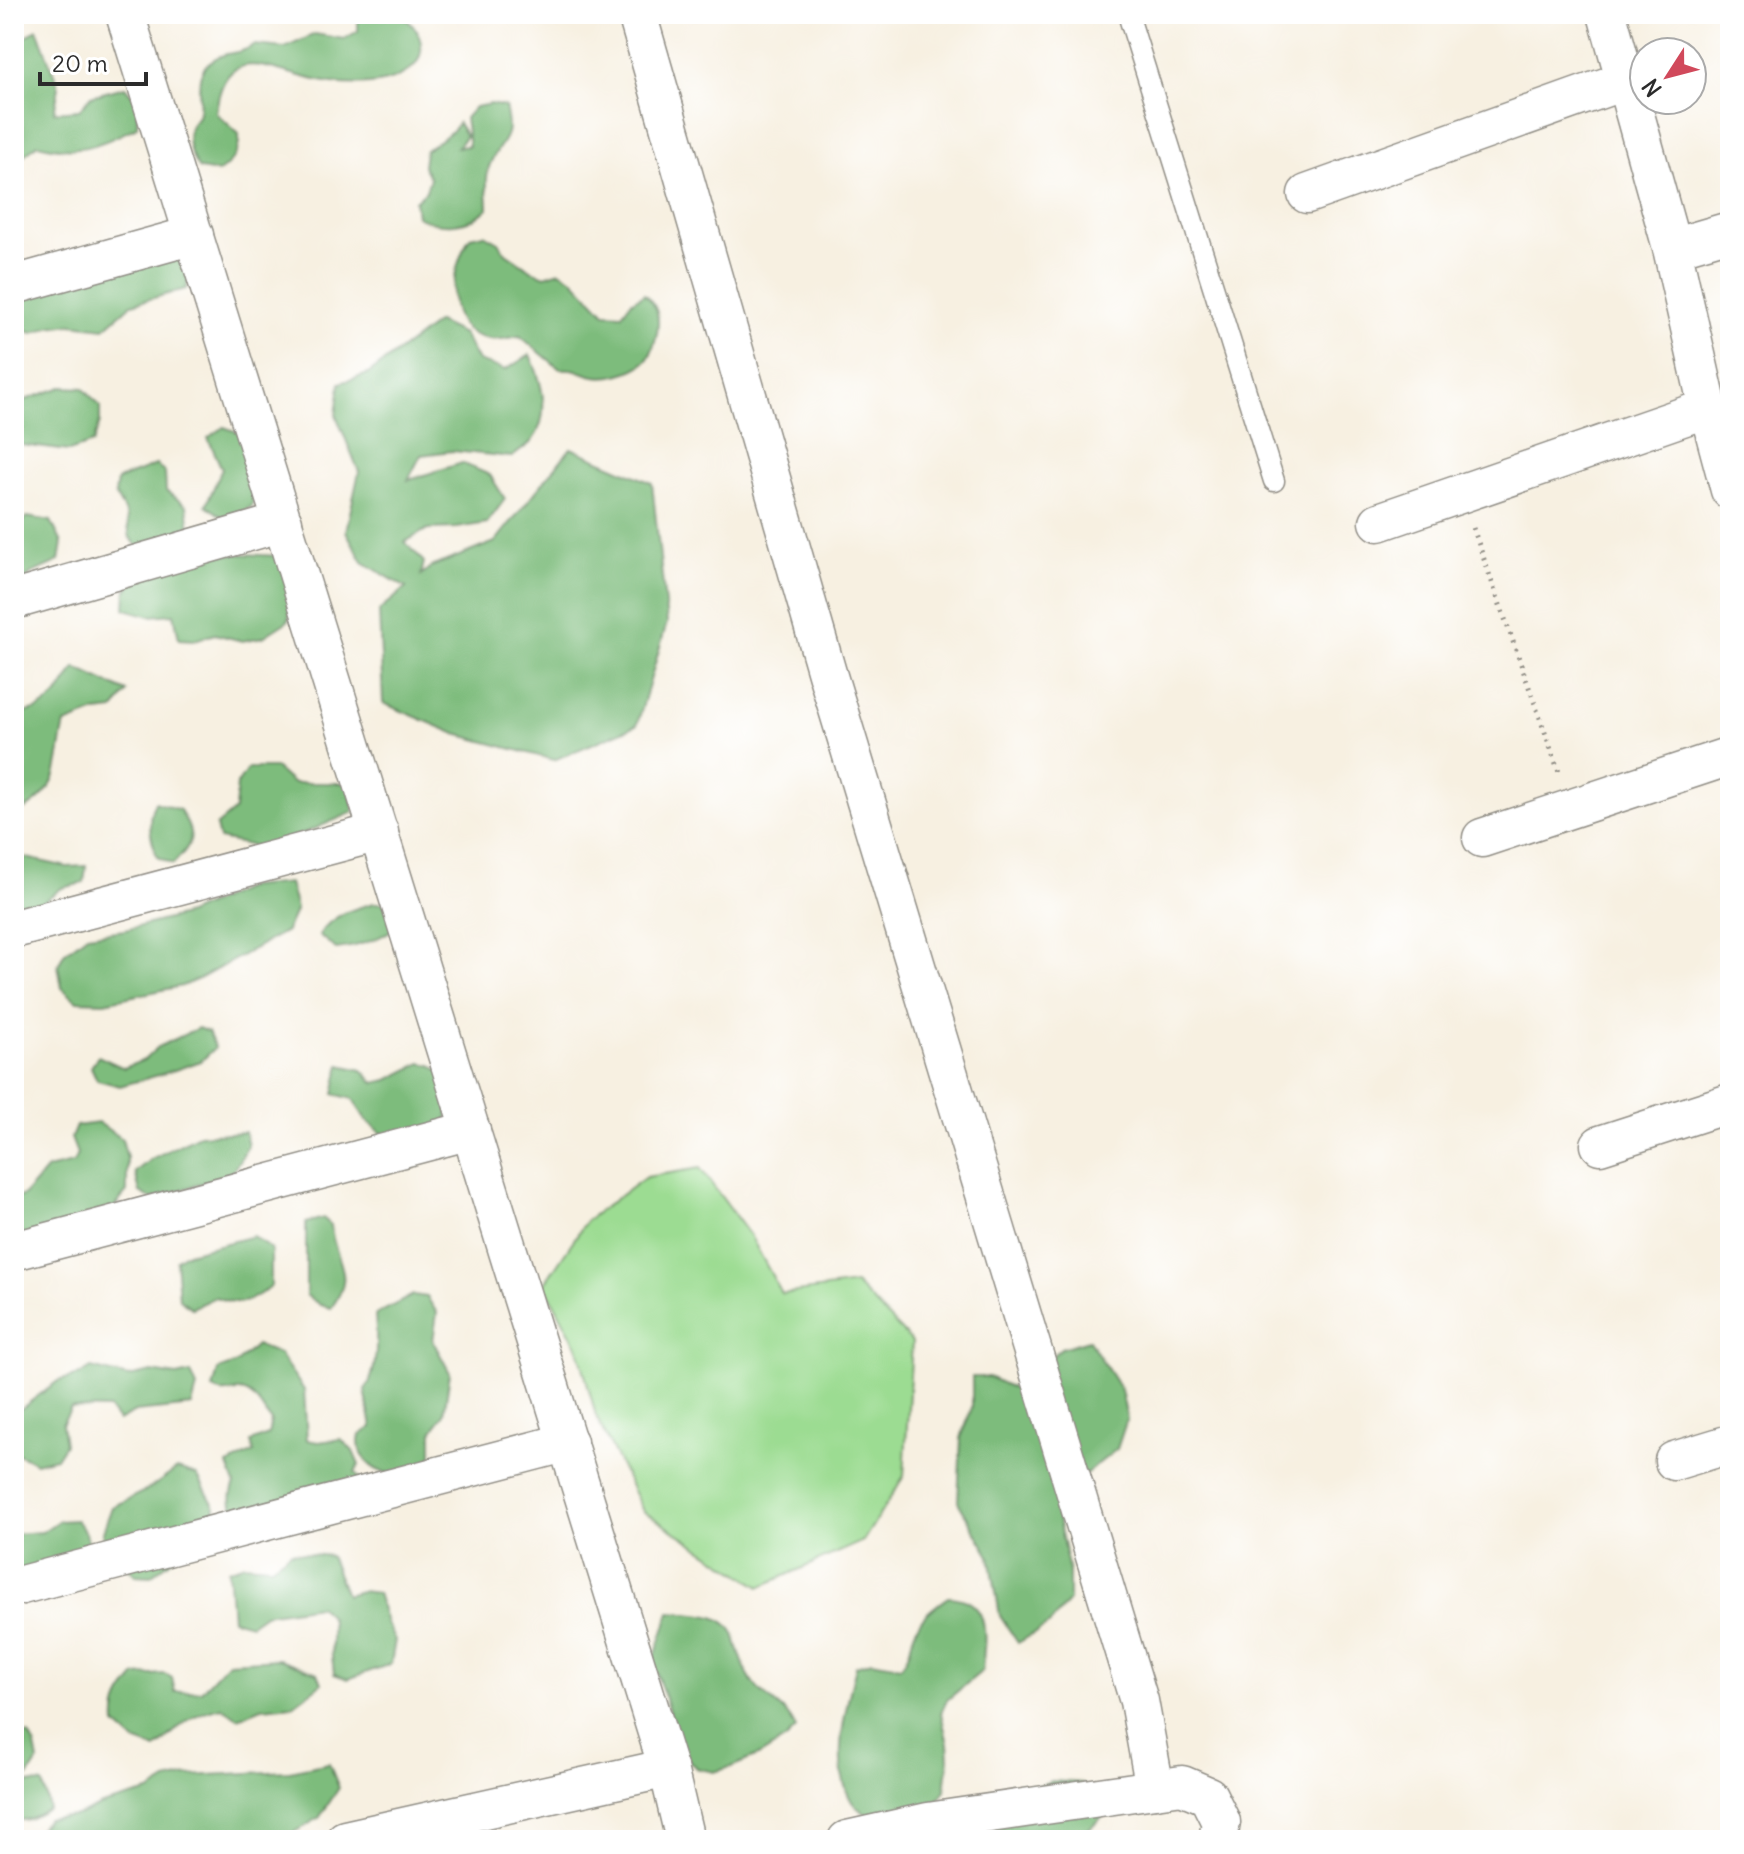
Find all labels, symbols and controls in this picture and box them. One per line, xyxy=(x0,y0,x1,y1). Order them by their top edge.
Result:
scale bar xyxy=(40,36,146,86)
north arrow xyxy=(1628,36,1708,116)
text: 20 m xyxy=(52,48,108,78)
text: N xyxy=(1636,73,1668,102)

